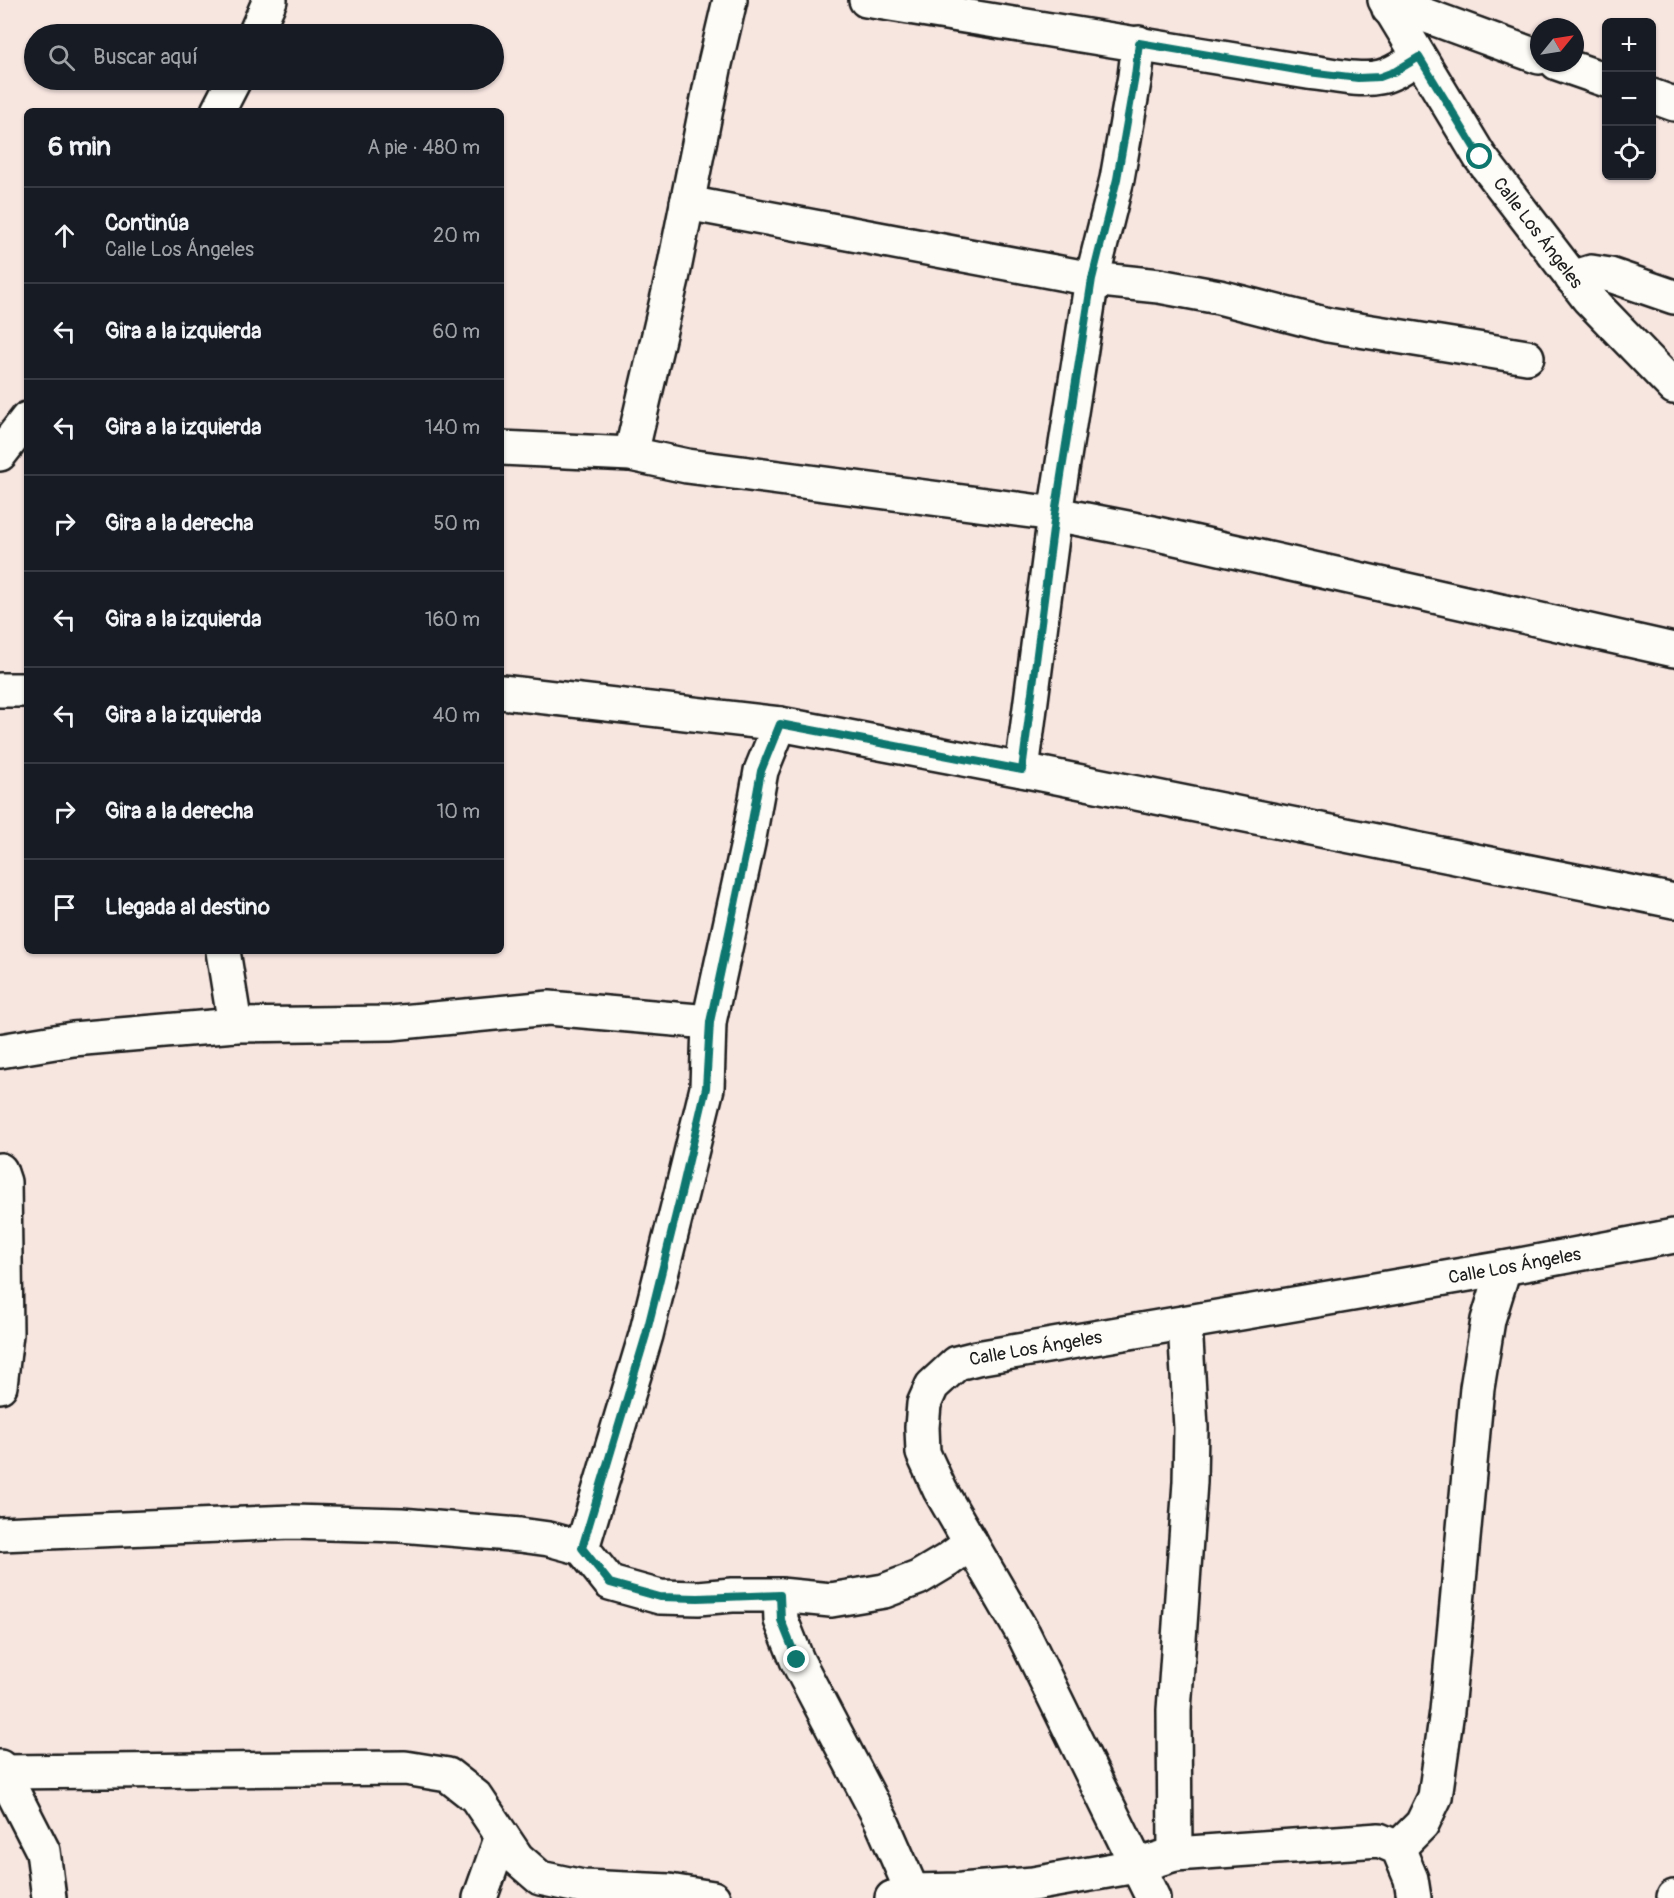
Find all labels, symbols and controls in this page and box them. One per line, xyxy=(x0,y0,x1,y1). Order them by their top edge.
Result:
north arrow xyxy=(1530,18,1584,72)
map controls xyxy=(1602,18,1656,180)
button: + xyxy=(1602,18,1656,72)
search box xyxy=(24,24,504,90)
icon: search xyxy=(45,41,78,74)
text: Buscar aquí xyxy=(93,43,198,71)
button: − xyxy=(1602,72,1656,126)
button: locate xyxy=(1602,126,1656,180)
text: 6 min xyxy=(48,131,111,163)
text: A pie · 480 m xyxy=(367,135,480,160)
route start xyxy=(1466,143,1492,169)
street label: Calle Los Ángeles xyxy=(1488,173,1588,293)
text: Continúa xyxy=(105,209,189,237)
icon: ahead xyxy=(48,219,81,252)
text: 20 m xyxy=(433,223,480,248)
text: Calle Los Ángeles xyxy=(105,237,254,262)
icon: left xyxy=(48,315,81,348)
text: Gira a la izquierda xyxy=(105,317,262,345)
text: 60 m xyxy=(433,319,480,344)
icon: left xyxy=(48,411,81,444)
text: Gira a la izquierda xyxy=(105,413,262,441)
text: 140 m xyxy=(425,415,480,440)
icon: right xyxy=(48,507,81,540)
text: Gira a la derecha xyxy=(105,509,253,537)
text: 50 m xyxy=(433,511,480,536)
icon: left xyxy=(48,603,81,636)
text: Gira a la izquierda xyxy=(105,605,262,633)
text: 160 m xyxy=(425,607,480,632)
icon: left xyxy=(48,699,81,732)
text: Gira a la izquierda xyxy=(105,701,262,729)
text: 40 m xyxy=(433,703,480,728)
icon: right xyxy=(48,795,81,828)
text: Gira a la derecha xyxy=(105,797,253,825)
text: 10 m xyxy=(436,799,480,824)
icon: arrive xyxy=(48,891,81,924)
text: Llegada al destino xyxy=(105,893,270,921)
street label: Calle Los Ángeles xyxy=(1447,1243,1583,1289)
street label: Calle Los Ángeles xyxy=(967,1326,1104,1372)
route end xyxy=(783,1646,809,1672)

